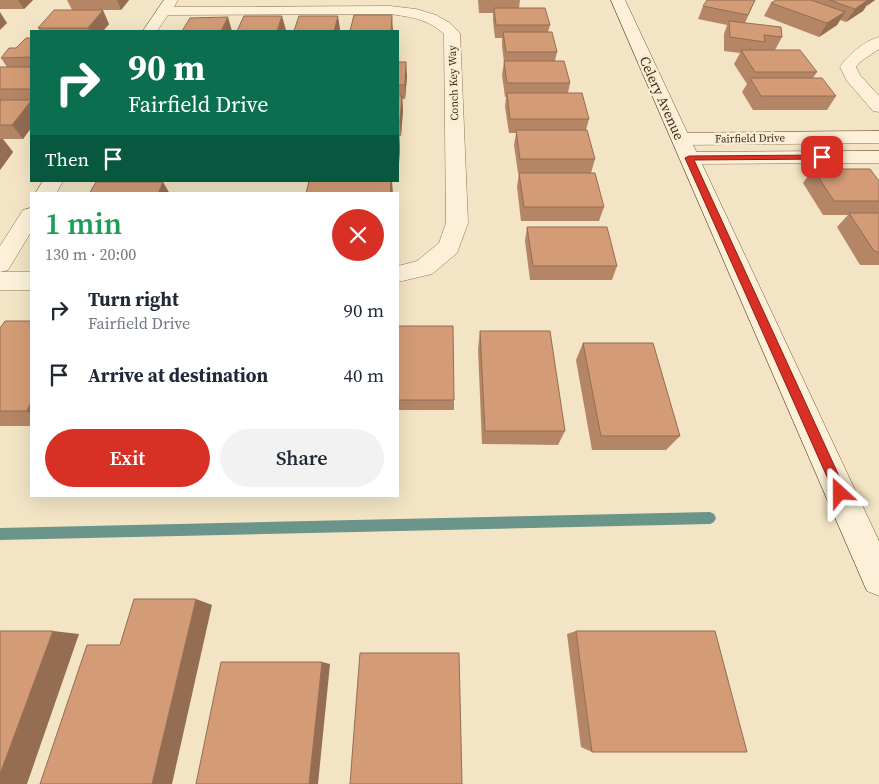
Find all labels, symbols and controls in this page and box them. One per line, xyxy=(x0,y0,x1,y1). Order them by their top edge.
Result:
text: 90 m xyxy=(128,44,205,92)
street label: Conch Key Way xyxy=(445,45,462,121)
icon: right xyxy=(45,50,110,115)
street label: Celery Avenue xyxy=(635,53,689,143)
text: Fairfield Drive xyxy=(128,89,268,119)
street label: Fairfield Drive xyxy=(715,130,786,147)
pin xyxy=(801,136,843,178)
icon: arrive xyxy=(808,143,836,171)
icon: arrive xyxy=(99,145,127,173)
text: Then xyxy=(45,146,89,172)
text: 1 min xyxy=(45,203,122,244)
button: close xyxy=(332,209,384,261)
text: 130 m · 20:00 xyxy=(45,243,136,265)
text: Turn right xyxy=(88,286,179,312)
icon: right xyxy=(45,296,73,324)
text: 90 m xyxy=(343,297,384,323)
text: Fairfield Drive xyxy=(88,312,190,334)
icon: arrive xyxy=(45,361,73,389)
text: Arrive at destination xyxy=(88,362,268,388)
text: 40 m xyxy=(343,362,384,388)
button: Exit xyxy=(45,429,210,487)
button: Share xyxy=(220,429,384,487)
position arrow xyxy=(813,466,865,518)

